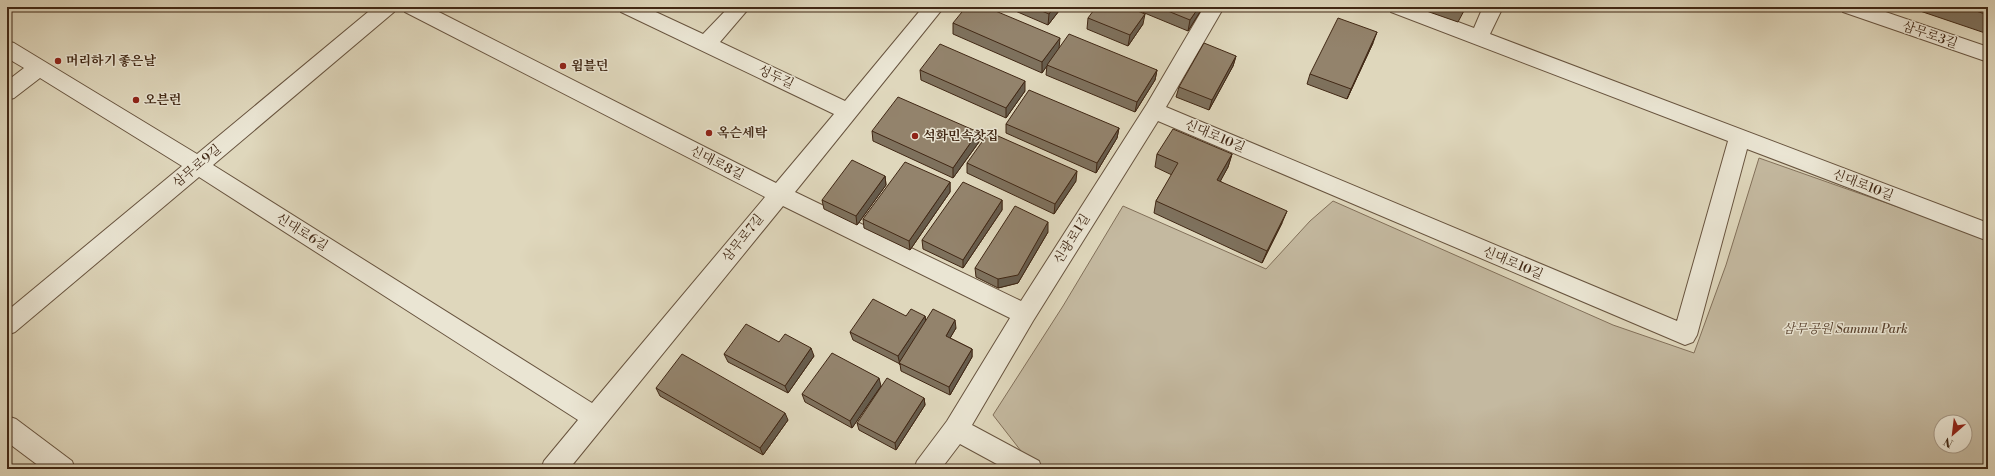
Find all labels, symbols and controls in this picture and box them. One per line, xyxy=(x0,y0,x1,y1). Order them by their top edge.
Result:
street label: 삼무로3길 xyxy=(1900,18,1960,52)
place label: 머리하기 좋은날 xyxy=(66,53,156,69)
marker: 머리하기 좋은날 xyxy=(53,56,63,66)
place label: 윔블던 xyxy=(571,58,609,74)
marker: 윔블던 xyxy=(558,61,568,71)
street label: 성두길 xyxy=(756,62,796,92)
place label: 오븐런 xyxy=(144,92,182,108)
marker: 오븐런 xyxy=(131,95,141,105)
street label: 신대로10길 xyxy=(1182,116,1248,156)
place label: 옥슨세탁 xyxy=(717,125,768,141)
marker: 옥슨세탁 xyxy=(704,128,714,138)
place label: 석화민속찻집 xyxy=(923,128,998,144)
marker: 석화민속찻집 xyxy=(910,131,920,141)
street label: 삼무로9길 xyxy=(170,141,224,191)
street label: 신대로8길 xyxy=(687,143,747,183)
street label: 신대로10길 xyxy=(1830,166,1896,204)
street label: 신대로6길 xyxy=(273,210,331,254)
street label: 삼무로7길 xyxy=(719,211,767,265)
street label: 신광로1길 xyxy=(1050,211,1094,267)
street label: 신대로10길 xyxy=(1480,243,1546,283)
park label: 삼무공원 Sammu Park xyxy=(1782,321,1908,337)
north arrow xyxy=(1933,414,1973,454)
text: N xyxy=(1941,434,1956,450)

